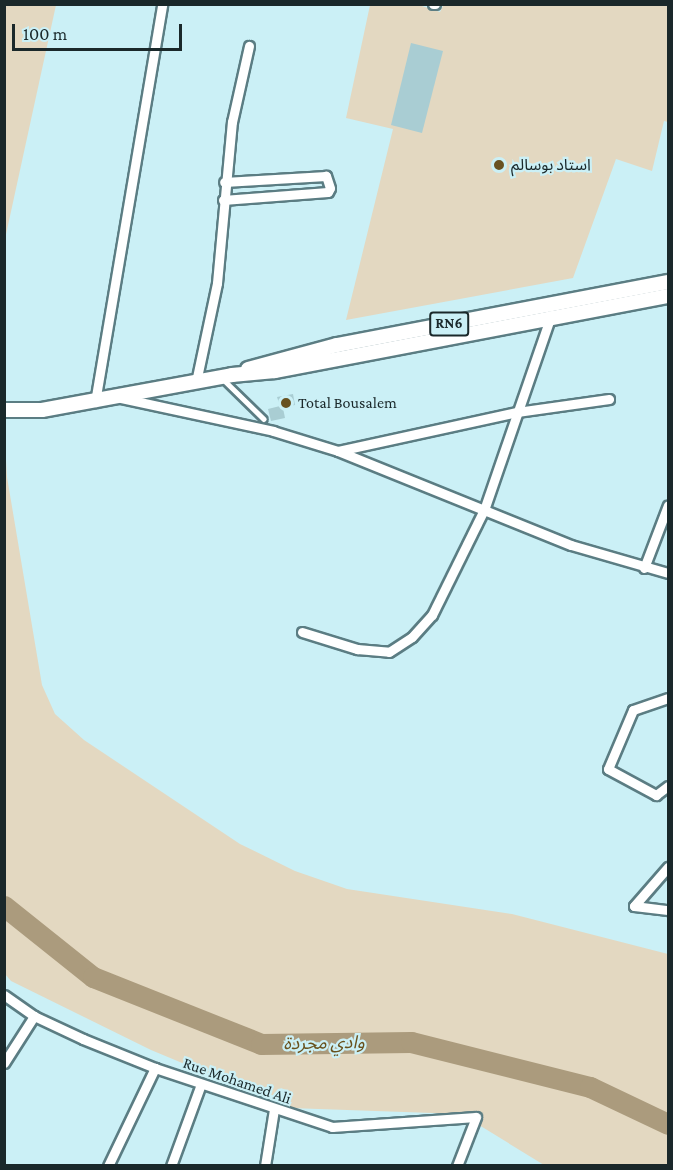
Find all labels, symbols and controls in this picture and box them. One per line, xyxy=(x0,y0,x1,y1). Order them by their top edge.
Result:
scale bar xyxy=(15,12,184,50)
text: 100 m xyxy=(23,24,67,44)
place label: استاد بوسالم xyxy=(511,155,591,175)
marker: استاد بوسالم xyxy=(492,158,506,172)
road number: RN6 xyxy=(428,312,470,336)
place label: Total Bousalem xyxy=(298,393,397,413)
marker: Total Bousalem xyxy=(279,396,293,410)
water label: وادي مجردة xyxy=(283,1031,365,1055)
street label: Rue Mohamed Ali xyxy=(180,1053,294,1109)

